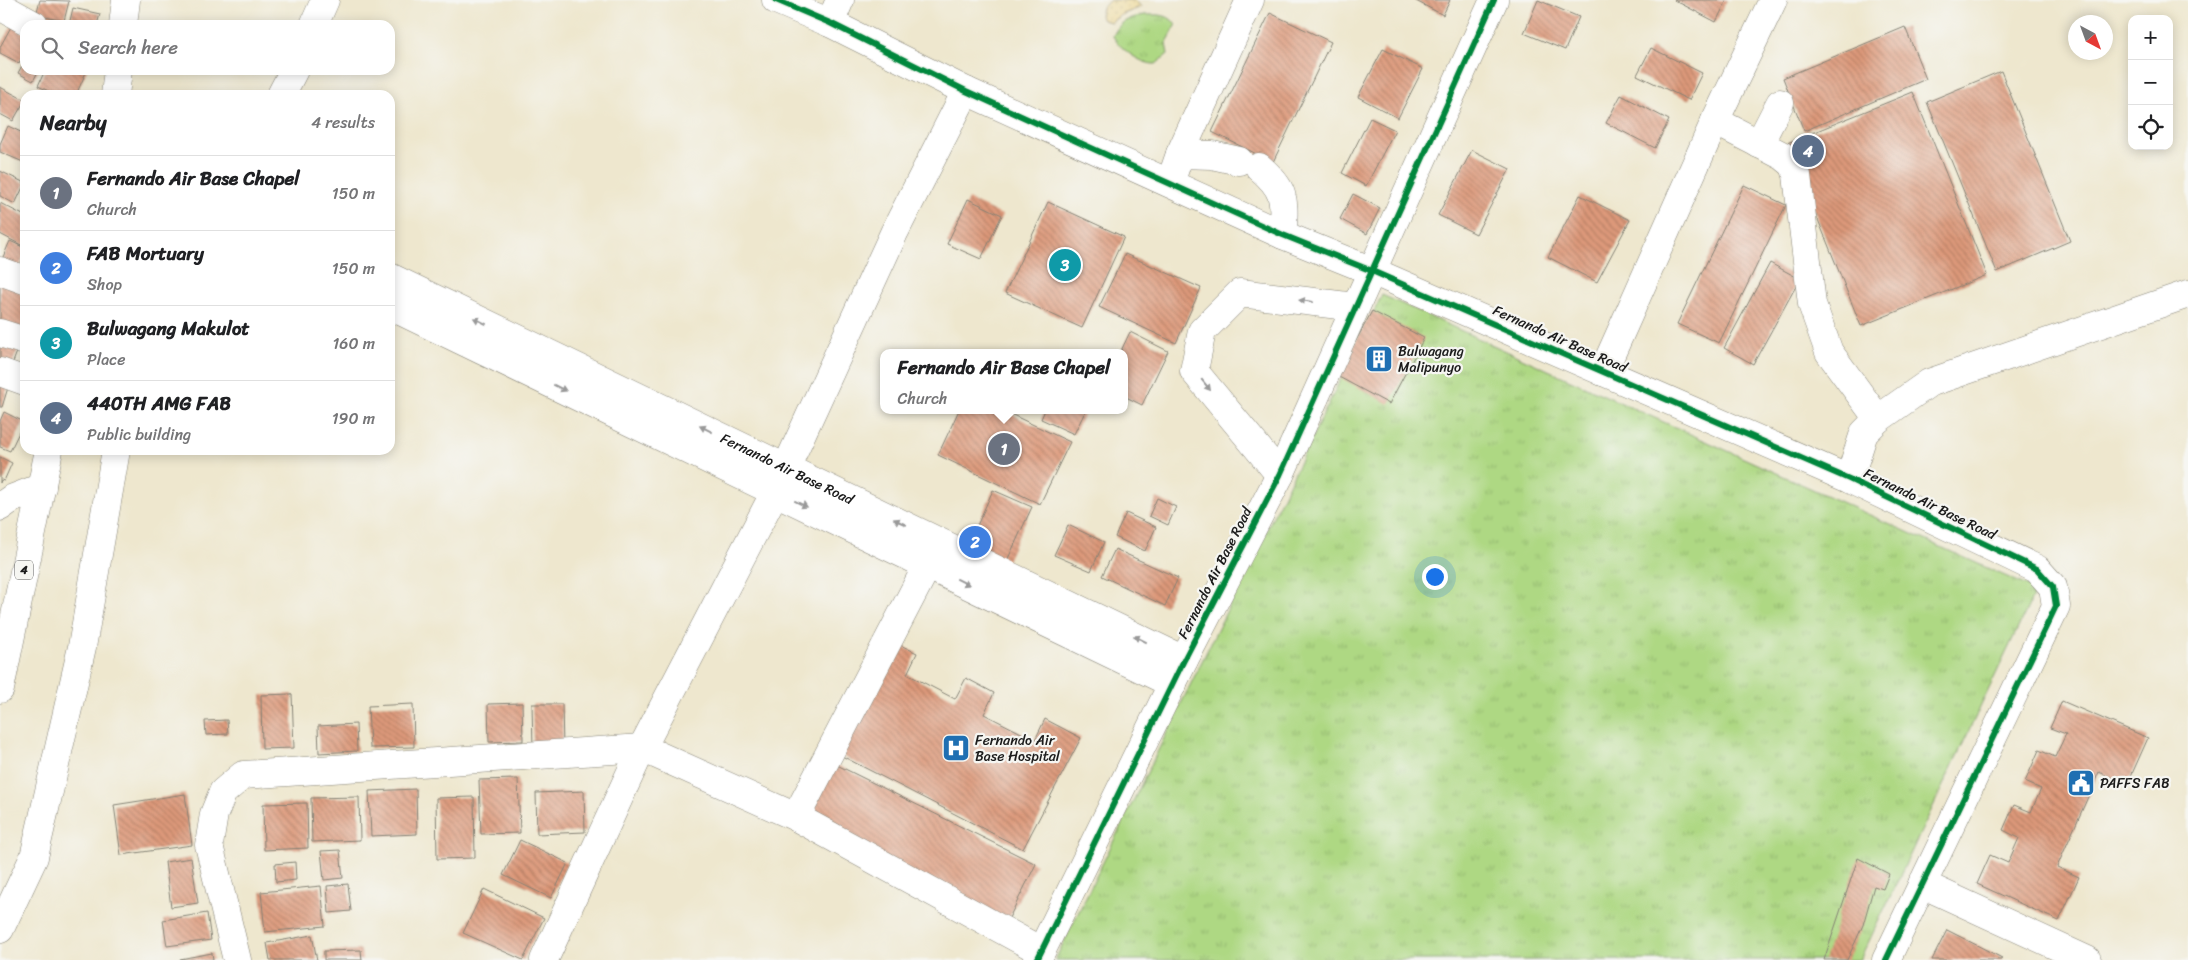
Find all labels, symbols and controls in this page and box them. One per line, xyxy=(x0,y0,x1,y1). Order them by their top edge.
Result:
north arrow xyxy=(2068,15,2113,60)
map controls xyxy=(2128,15,2173,150)
button: + xyxy=(2128,15,2173,60)
search box xyxy=(20,20,395,75)
text: Search here xyxy=(78,31,178,64)
icon: search xyxy=(38,34,66,62)
button: − xyxy=(2128,60,2173,105)
text: Nearby xyxy=(40,104,106,142)
button: locate xyxy=(2128,105,2173,150)
text: 4 results xyxy=(311,108,375,137)
pin: 4 xyxy=(1792,132,1824,170)
text: Fernando Air Base Chapel xyxy=(87,162,300,195)
text: 1 xyxy=(53,179,59,208)
text: 150 m xyxy=(332,179,375,208)
text: Church xyxy=(87,195,137,224)
text: FAB Mortuary xyxy=(87,237,204,270)
pin: 3 xyxy=(1049,246,1081,284)
text: 2 xyxy=(51,254,61,283)
text: 150 m xyxy=(332,254,375,283)
text: Shop xyxy=(87,270,122,299)
one-way arrow xyxy=(1298,297,1314,305)
street label: Fernando Air Base Road xyxy=(1489,298,1633,381)
text: Bulwagang Makulot xyxy=(87,312,250,345)
one-way arrow xyxy=(473,317,488,325)
text: 3 xyxy=(52,329,60,358)
text: 160 m xyxy=(332,329,375,358)
place label: Bulwagang Malipunyo xyxy=(1398,339,1464,380)
building icon: Bulwagang Malipunyo xyxy=(1364,344,1394,374)
text: Place xyxy=(87,345,126,374)
popup xyxy=(880,349,1128,414)
text: Fernando Air Base Chapel xyxy=(898,351,1110,384)
one-way arrow xyxy=(1201,378,1212,391)
one-way arrow xyxy=(553,384,567,392)
text: Church xyxy=(898,384,947,413)
text: 440TH AMG FAB xyxy=(87,387,231,420)
text: 4 xyxy=(51,404,61,433)
text: 190 m xyxy=(332,404,375,433)
text: Public building xyxy=(87,420,191,449)
one-way arrow xyxy=(699,425,713,433)
street label: Fernando Air Base Road xyxy=(716,426,860,512)
pin: 1 xyxy=(988,430,1020,468)
street label: Fernando Air Base Road xyxy=(1859,461,2002,548)
one-way arrow xyxy=(794,500,808,508)
street label: Fernando Air Base Road xyxy=(1171,501,1260,643)
one-way arrow xyxy=(893,518,907,526)
pin: 2 xyxy=(959,523,991,561)
road number: 4 xyxy=(15,560,33,580)
your location xyxy=(1422,564,1448,590)
one-way arrow xyxy=(956,578,970,586)
one-way arrow xyxy=(1133,635,1148,643)
place label: Fernando Air Base Hospital xyxy=(975,728,1061,769)
hospital icon: Fernando Air Base Hospital xyxy=(941,733,971,763)
public building icon: PAFFS FAB xyxy=(2066,768,2096,798)
place label: PAFFS FAB xyxy=(2100,771,2170,796)

